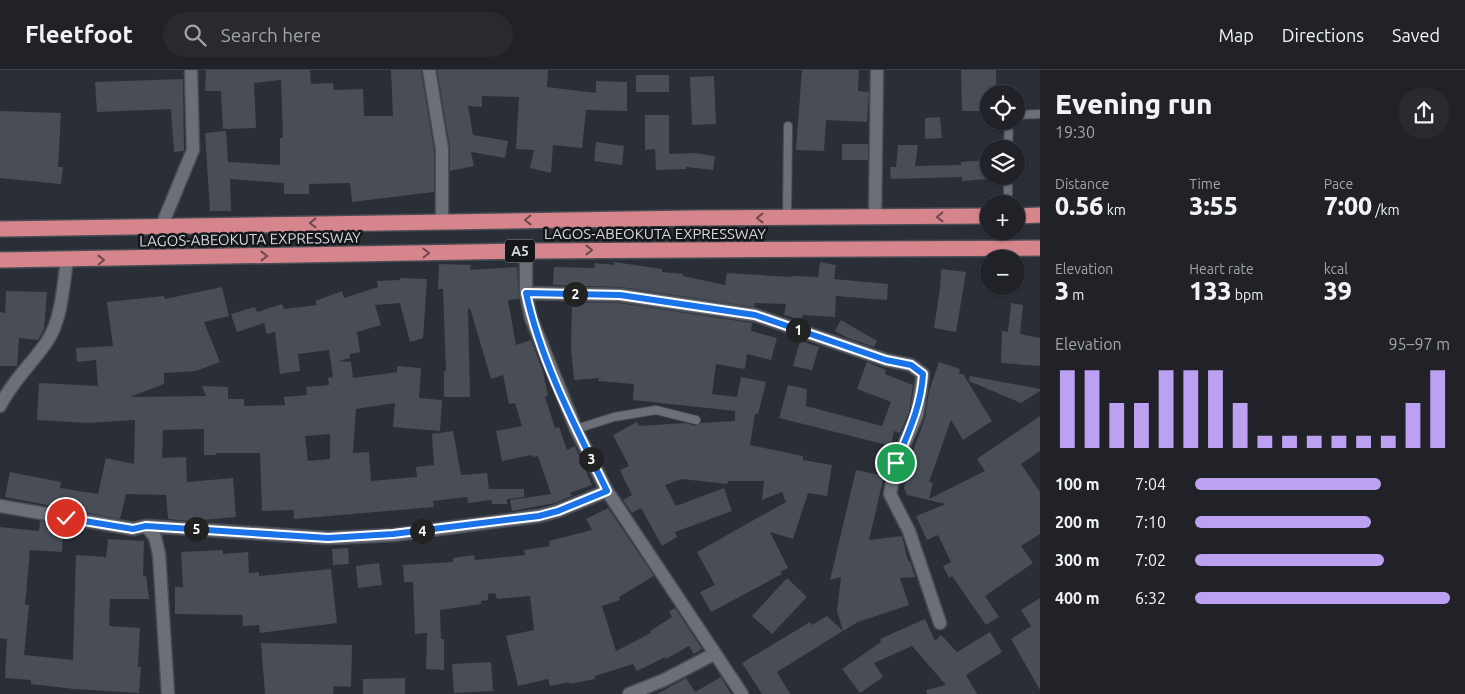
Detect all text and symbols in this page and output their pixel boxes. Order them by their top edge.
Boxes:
search box [163,12,513,57]
text: Fleetfoot [25,21,133,48]
icon: search [181,21,209,49]
text: Search here [221,24,321,46]
text: Map [1218,25,1254,45]
text: Directions [1282,25,1364,45]
text: Saved [1392,25,1440,45]
map controls [980,85,1025,295]
button: locate [980,85,1025,130]
button: share [1398,87,1450,139]
text: Evening run [1055,88,1213,119]
text: 19:30 [1055,123,1095,141]
button: layers [980,140,1025,185]
text: Distance [1055,176,1109,192]
text: Time [1189,176,1221,192]
text: Pace [1324,176,1353,192]
text: 0.56 [1055,192,1103,220]
text: 3:55 [1189,192,1238,220]
text: 7:00 [1324,192,1372,220]
button: + [980,195,1025,240]
text: km [1103,202,1126,218]
text: /km [1372,202,1400,218]
one-way arrow [936,212,944,222]
one-way arrow [756,213,764,223]
one-way arrow [523,215,531,225]
one-way arrow [308,218,316,228]
street label: LAGOS-ABEOKUTA EXPRESSWAY [544,225,766,242]
street label: LAGOS-ABEOKUTA EXPRESSWAY [139,229,361,249]
road number: A5 [505,240,535,262]
one-way arrow [585,245,593,255]
one-way arrow [422,248,430,258]
button: − [980,250,1025,295]
one-way arrow [260,251,268,261]
one-way arrow [98,255,105,265]
text: Elevation [1055,261,1113,277]
text: Heart rate [1189,261,1254,277]
text: kcal [1324,261,1348,277]
text: 3 [1055,277,1069,305]
text: 133 [1189,277,1232,305]
text: 39 [1324,277,1352,305]
pin: 2 [562,282,588,306]
text: 2 [572,286,579,302]
text: m [1069,287,1084,303]
text: bpm [1232,287,1263,303]
pin: 1 [786,318,810,342]
text: 1 [795,322,802,338]
text: Elevation [1055,335,1122,353]
text: 95–97 m [1388,335,1450,353]
pin [875,442,917,484]
pin: 3 [578,446,604,472]
icon: arrive [882,449,910,477]
text: 3 [588,451,595,467]
text: 100 m [1055,475,1100,493]
text: 7:04 [1135,475,1166,493]
pin [45,497,87,539]
icon: check [52,504,80,532]
text: 200 m [1055,513,1100,531]
text: 7:10 [1135,513,1166,531]
pin: 5 [184,516,208,542]
pin: 4 [410,518,434,544]
text: 5 [193,521,200,537]
text: 4 [419,523,426,539]
text: 300 m [1055,551,1100,569]
text: 7:02 [1135,551,1166,569]
text: 400 m [1055,589,1100,607]
text: 6:32 [1135,589,1166,607]

